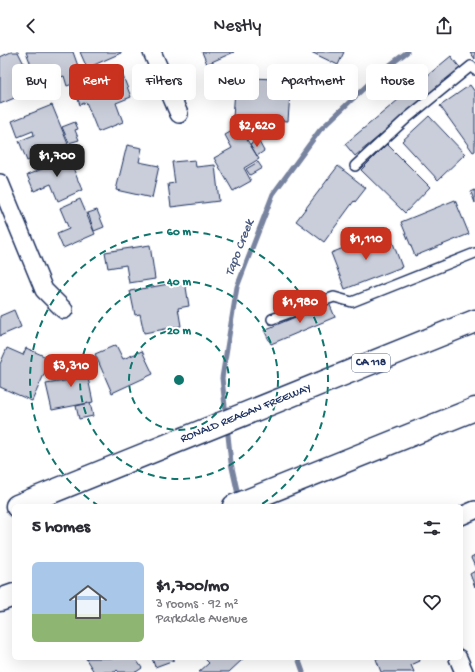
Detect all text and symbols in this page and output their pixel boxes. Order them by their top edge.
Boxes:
icon: back [20,15,42,37]
icon: share [433,15,455,37]
text: Nestly [214,16,261,37]
chip: Buy [12,64,61,100]
chip: Rent [69,64,124,100]
chip: Filters [132,64,196,100]
chip: New [204,64,259,100]
chip: Apartment [267,64,358,100]
chip: House [366,64,428,100]
pin: $2,620 [224,114,290,148]
text: $2,620 [239,119,275,134]
pin: $1,700 [24,144,90,178]
text: $1,700 [39,149,75,164]
water label: Tapo Creek [222,217,258,278]
text: 60 m [167,226,192,240]
pin: $1,110 [333,227,399,261]
text: $1,110 [349,232,383,247]
text: 40 m [166,276,191,290]
pin: $1,980 [267,290,333,324]
text: $1,980 [282,295,318,310]
text: 20 m [167,325,192,339]
pin: $3,310 [38,354,104,388]
road number: CA 118 [352,354,390,372]
text: $3,310 [53,359,89,374]
centre of rings [172,373,186,387]
street label: RONALD REAGAN FREEWAY [179,381,314,447]
icon: filters [421,517,443,539]
text: 5 homes [32,518,90,538]
text: $1,700/mo [156,577,229,597]
icon: home [64,578,112,626]
icon: heart [421,591,443,613]
text: 3 rooms · 92 m² [156,597,239,612]
text: Parkdale Avenue [156,612,247,627]

